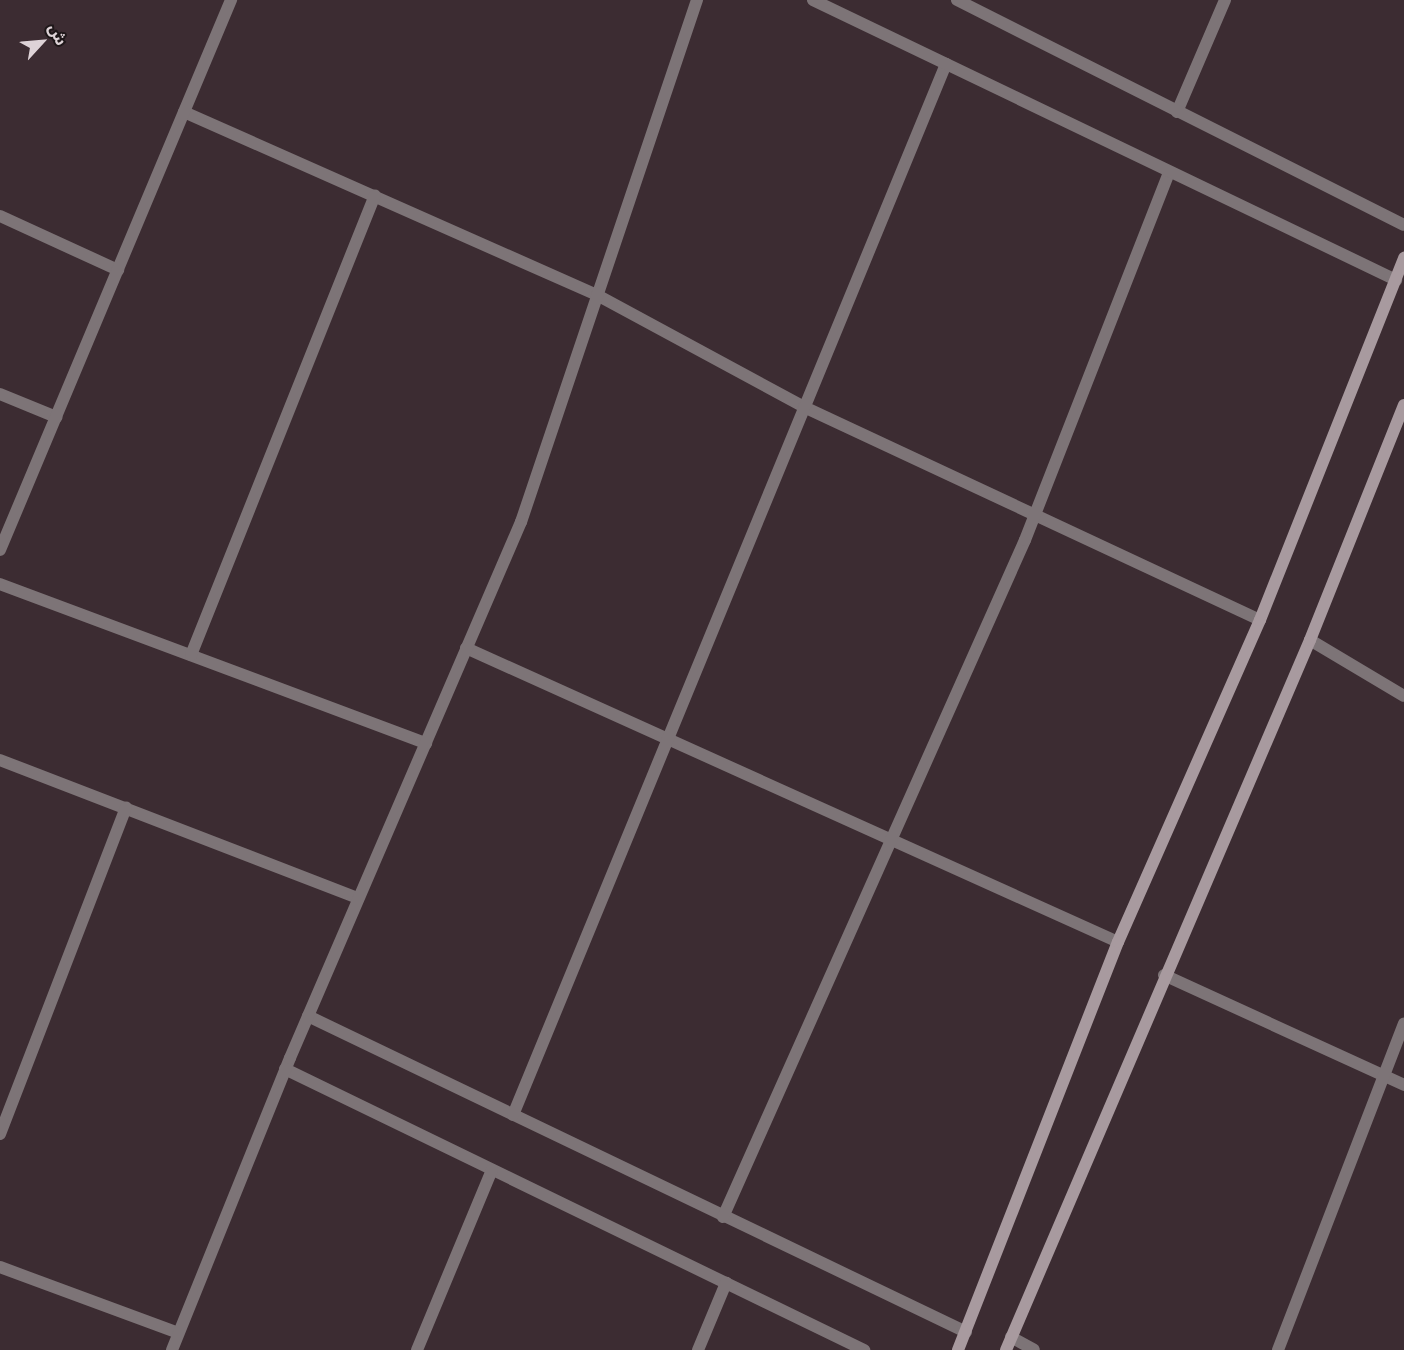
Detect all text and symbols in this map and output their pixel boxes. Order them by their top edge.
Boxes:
north arrow [12,12,72,72]
text: ش [43,19,73,49]

